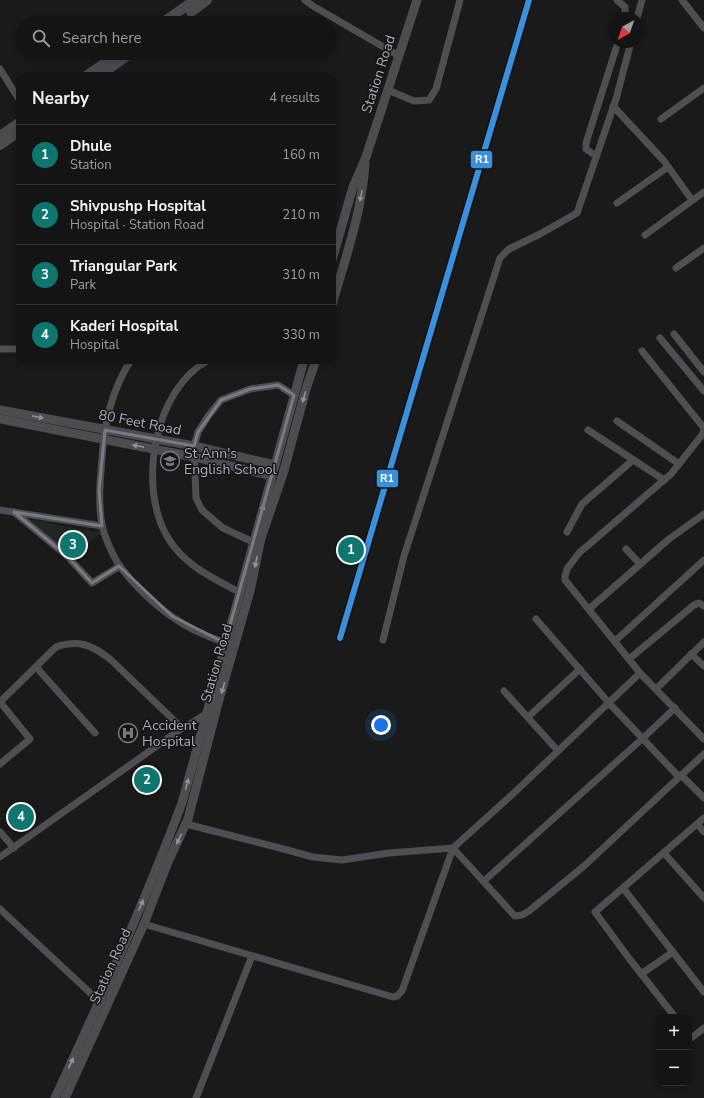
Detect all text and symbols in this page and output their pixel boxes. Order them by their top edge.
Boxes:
north arrow [608,12,644,48]
search box [16,16,336,60]
icon: search [30,27,52,49]
text: Search here [62,28,142,48]
street label: Station Road [357,33,400,116]
text: Nearby [32,87,89,110]
text: 4 results [269,89,320,107]
text: Dhule [70,136,112,156]
text: 1 [41,146,49,164]
text: 160 m [282,146,320,164]
line badge: R1 [470,150,493,169]
text: R1 [475,152,489,167]
text: Station [70,156,112,174]
one-way arrow [358,189,364,202]
text: Shivpushp Hospital [70,196,206,216]
text: 2 [41,206,49,224]
text: 210 m [282,206,320,224]
text: Hospital · Station Road [70,216,204,234]
text: Triangular Park [70,256,177,276]
text: 3 [41,266,49,284]
text: 310 m [282,266,320,284]
text: Park [70,276,96,294]
text: Kaderi Hospital [70,316,178,336]
text: 4 [41,326,49,344]
text: 330 m [282,326,320,344]
text: Hospital [70,336,119,354]
one-way arrow [301,391,307,403]
street label: 80 Feet Road [97,405,183,440]
one-way arrow [32,414,44,420]
one-way arrow [132,442,144,448]
place label: St Ann's English School [184,444,278,479]
school or university icon: St Ann's English School [159,450,181,472]
line badge: R1 [376,469,399,488]
text: R1 [380,471,394,486]
one-way arrow [259,504,265,516]
pin: 3 [60,530,86,560]
pin: 1 [338,535,364,565]
one-way arrow [253,556,259,568]
street label: Station Road [196,622,237,705]
one-way arrow [220,682,226,694]
your location [371,715,391,735]
place label: Accident Hospital [142,716,197,751]
hospital icon: Accident Hospital [117,722,139,744]
pin: 2 [134,765,160,795]
one-way arrow [184,778,190,790]
pin: 4 [8,802,34,832]
one-way arrow [176,834,182,845]
one-way arrow [138,899,144,911]
street label: Station Road [85,925,136,1007]
map controls [656,1014,692,1086]
button: + [656,1014,692,1050]
button: − [656,1050,692,1086]
one-way arrow [68,1057,74,1068]

